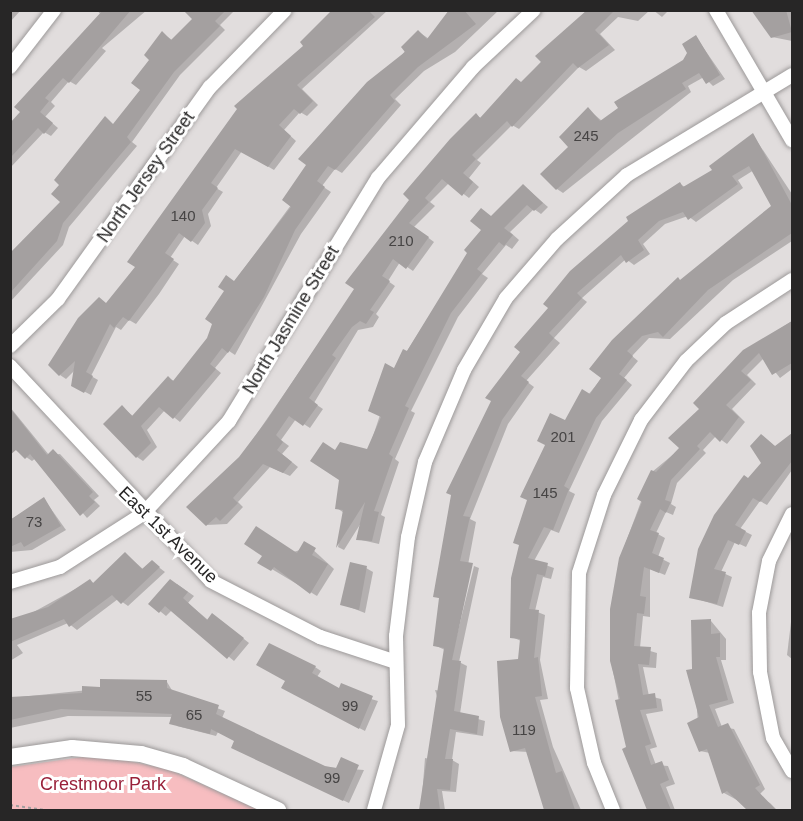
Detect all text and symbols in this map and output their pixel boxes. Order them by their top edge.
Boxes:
street label: North Jersey Street [93,107,199,247]
house number: 245 [573,127,599,145]
house number: 140 [170,207,196,225]
house number: 210 [388,232,414,250]
street label: North Jasmine Street [238,242,344,398]
house number: 201 [550,428,576,446]
street label: East 1st Avenue [113,482,223,588]
house number: 145 [532,484,558,502]
house number: 73 [26,513,42,531]
house number: 55 [136,687,152,705]
house number: 99 [342,697,358,715]
house number: 65 [186,706,202,724]
house number: 119 [512,721,536,739]
house number: 99 [324,769,340,787]
park label: Crestmoor Park [40,773,166,795]

